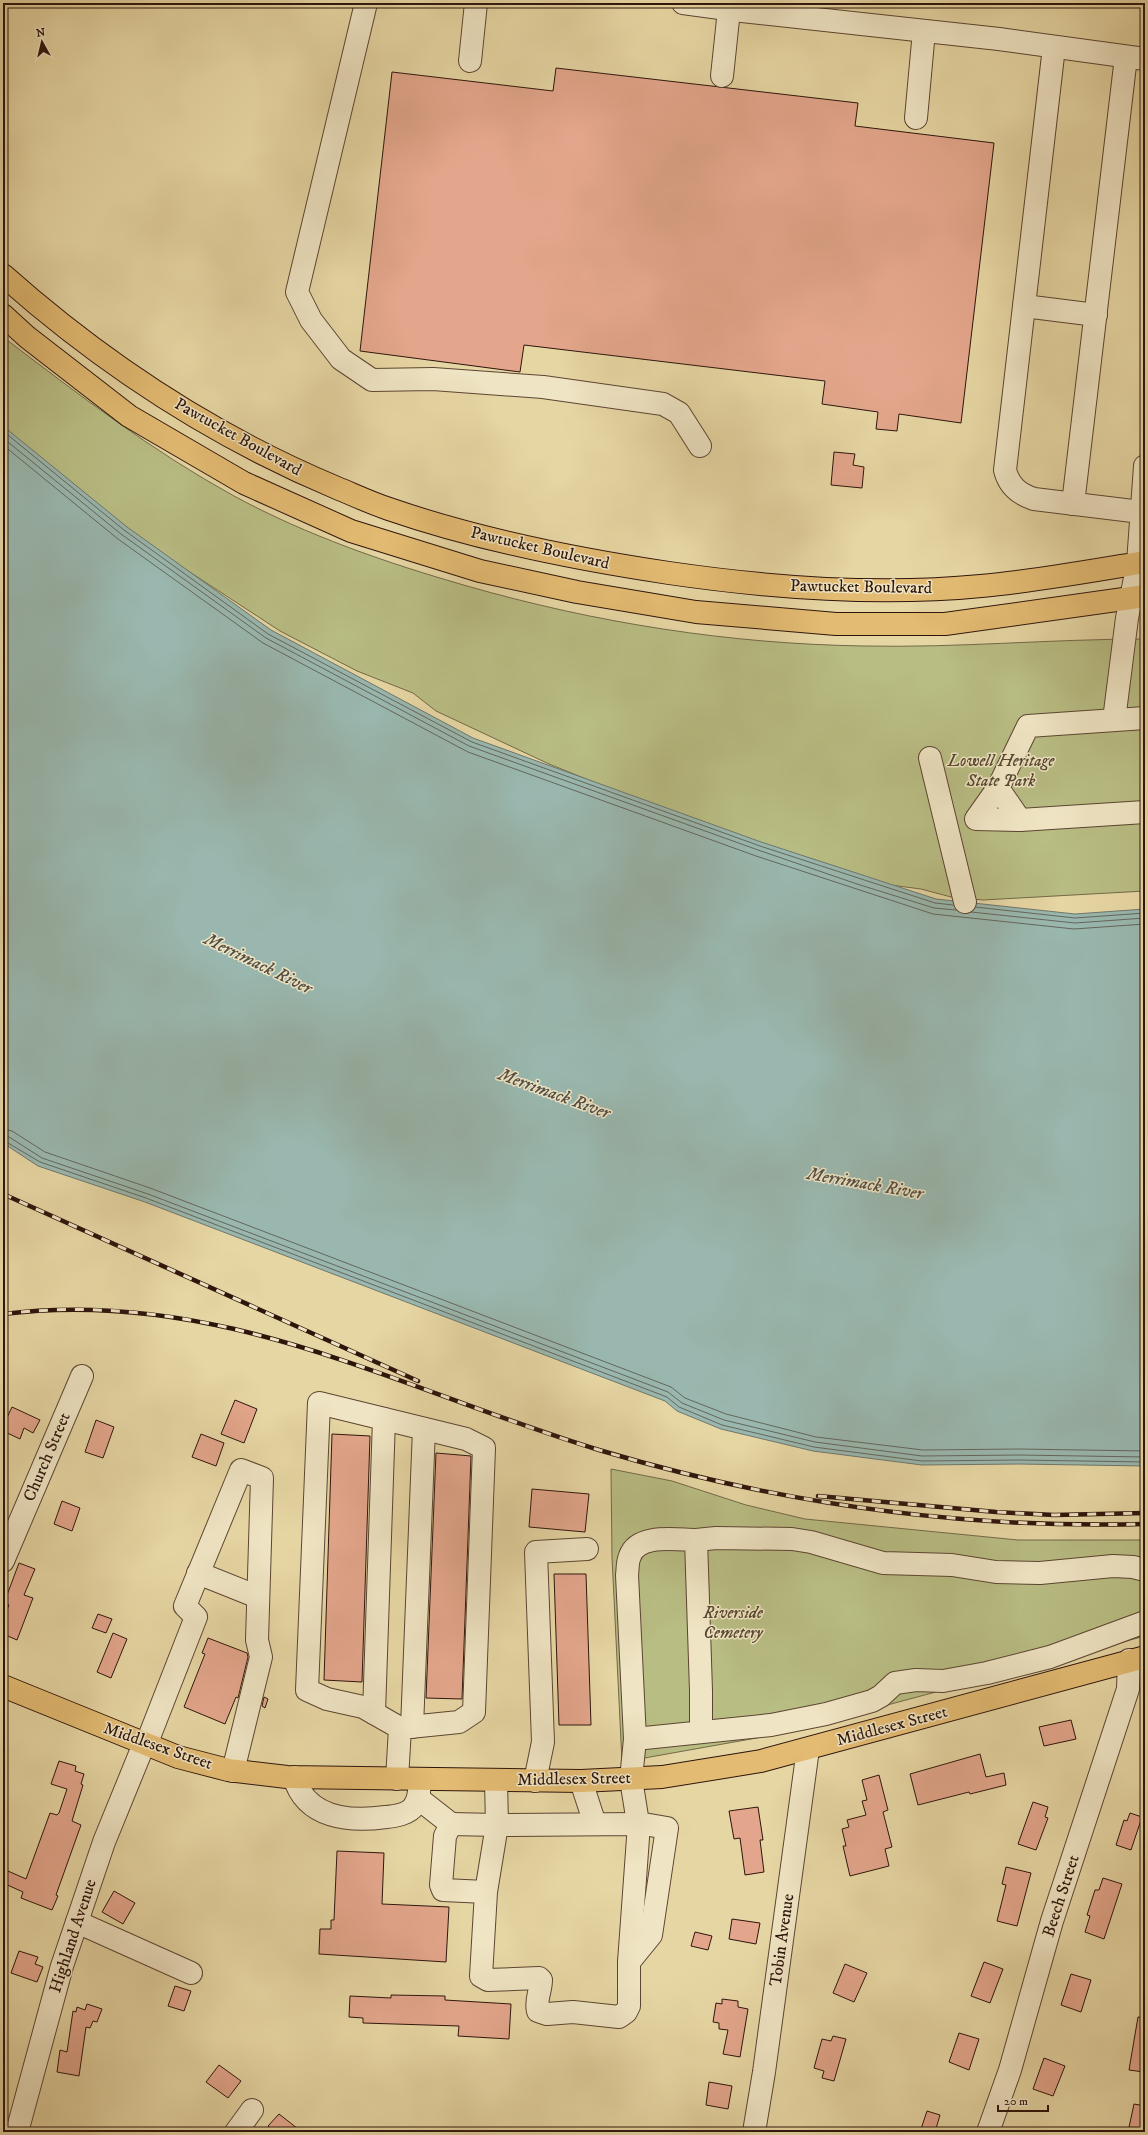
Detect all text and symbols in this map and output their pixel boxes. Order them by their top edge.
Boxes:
north arrow [22,22,62,62]
text: N [35,26,46,41]
street label: Pawtucket Boulevard [171,393,306,481]
street label: Pawtucket Boulevard [468,521,612,575]
street label: Pawtucket Boulevard [790,575,933,599]
park label: Lowell Heritage State Park [947,750,1055,792]
water label: Merrimack River [199,928,317,1000]
water label: Merrimack River [493,1063,614,1125]
water label: Merrimack River [803,1163,926,1205]
street label: Church Street [18,1409,76,1505]
park label: Riverside Cemetery [702,1602,764,1644]
street label: Middlesex Street [834,1700,950,1751]
street label: Middlesex Street [101,1717,216,1775]
street label: Middlesex Street [517,1767,632,1791]
street label: Beech Street [1037,1852,1085,1940]
street label: Highland Avenue [44,1876,102,1996]
street label: Tobin Avenue [765,1892,799,1988]
scale bar [998,2087,1048,2113]
text: 20 m [1004,2094,1028,2109]

